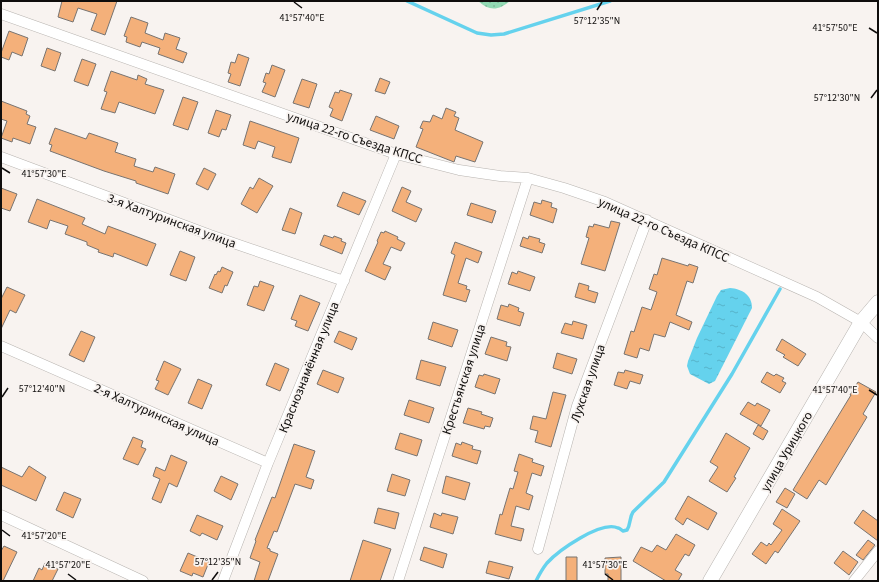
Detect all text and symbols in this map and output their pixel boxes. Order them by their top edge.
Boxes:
text: 41°57'40"E [279,11,325,25]
text: 57°12'35"N [574,14,620,28]
text: 41°57'50"E [812,21,858,35]
text: 57°12'30"N [814,91,860,105]
street label: улица 22-го Съезда КПСС [284,107,425,168]
text: 41°57'30"E [21,167,67,181]
street label: 3-я Халтуринская улица [105,189,239,253]
street label: улица 22-го Съезда КПСС [595,193,732,267]
street label: Краснознамённая улица [274,299,344,436]
street label: Крестьянская улица [438,322,490,437]
street label: Лухская улица [566,342,610,425]
street label: 2-я Халтуринская улица [91,379,222,451]
text: 57°12'40"N [19,382,65,396]
text: 41°57'40"E [812,383,858,397]
street label: улица Урицкого [757,408,817,495]
text: 41°57'20"E [21,529,67,543]
text: 57°12'35"N [195,555,241,569]
text: 41°57'20"E [45,558,91,572]
text: 41°57'30"E [582,558,628,572]

